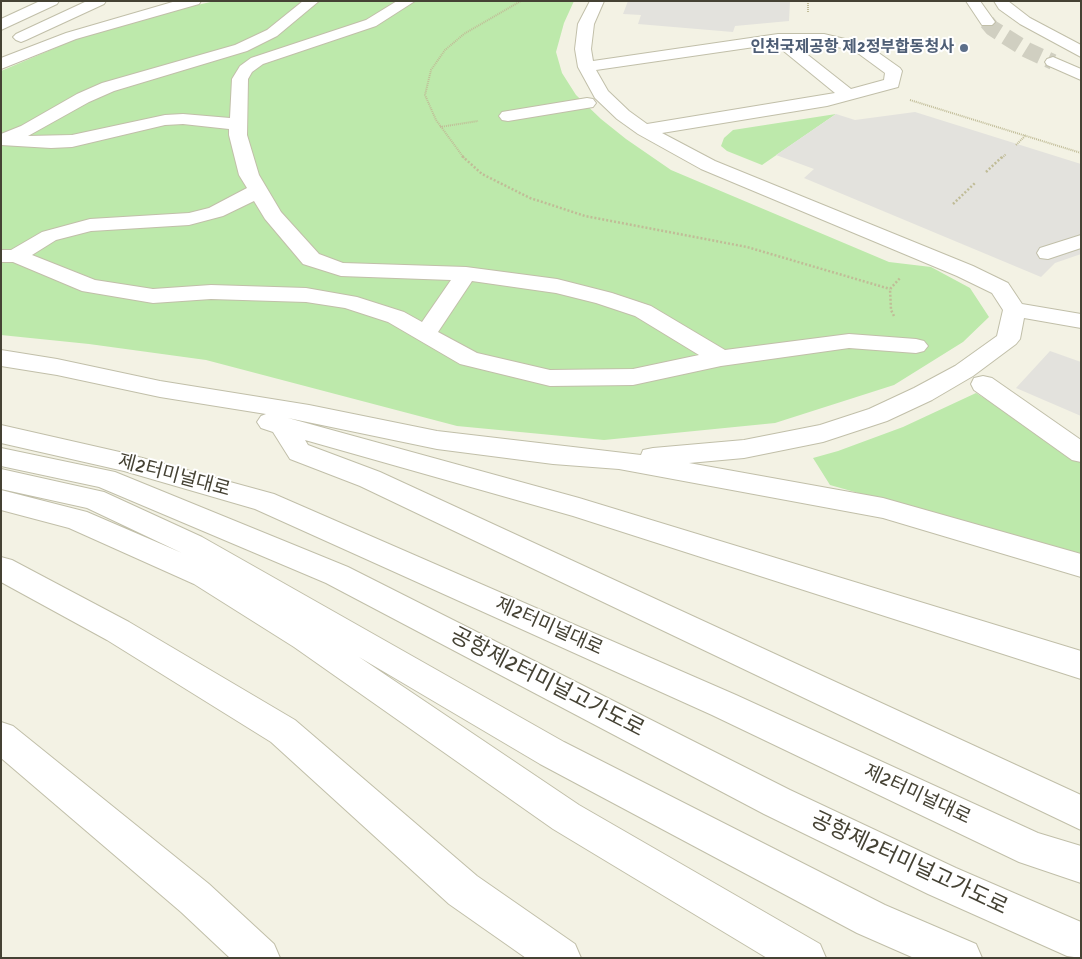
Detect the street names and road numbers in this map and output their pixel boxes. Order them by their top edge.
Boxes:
street label: 제2터미널대로 [115,450,233,502]
street label: 제2터미널대로 [492,593,606,661]
street label: 공항제2터미널고가도로 [446,623,648,743]
street label: 제2터미널대로 [860,760,974,830]
street label: 공항제2터미널고가도로 [806,807,1012,921]

